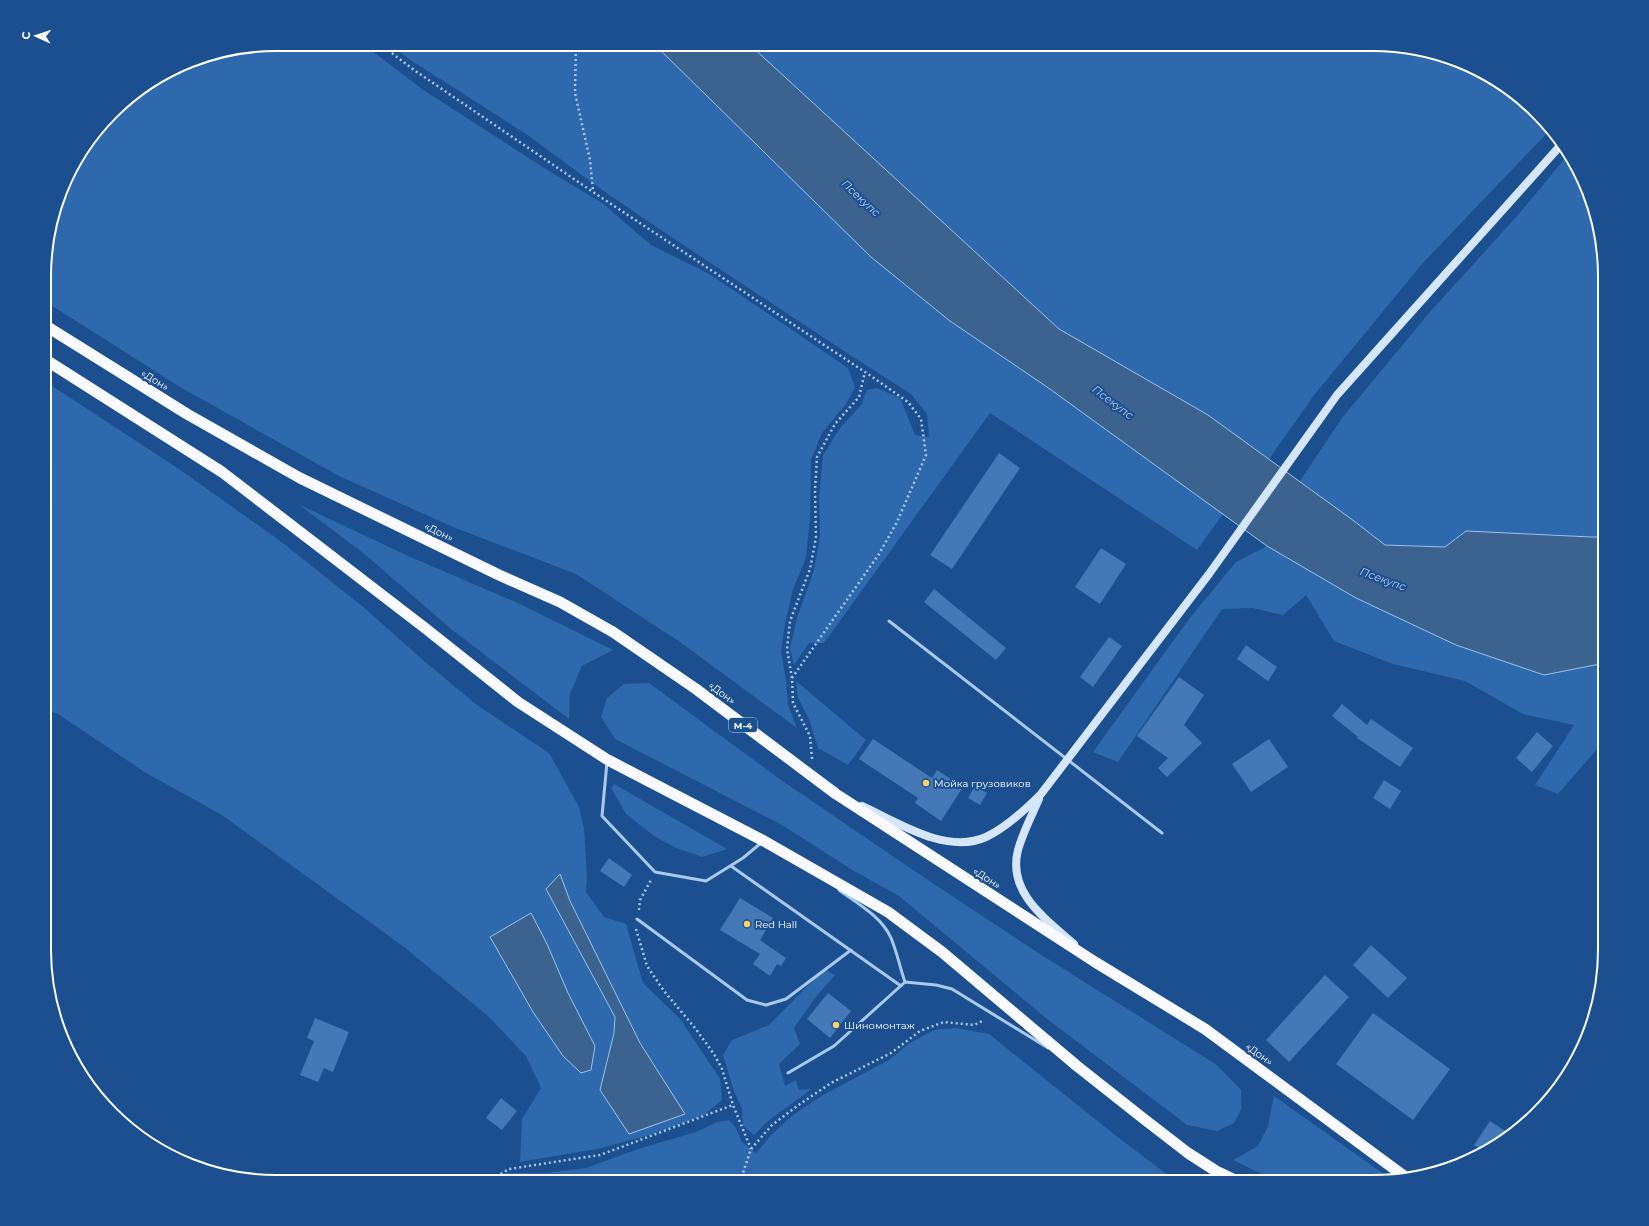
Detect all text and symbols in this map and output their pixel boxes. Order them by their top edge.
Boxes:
north arrow [16,16,56,56]
text: С [19,31,33,40]
water label: Псекупс [839,176,884,220]
street label: «Дон» [139,366,172,394]
water label: Псекупс [1090,382,1137,422]
street label: «Дон» [422,519,456,545]
water label: Псекупс [1358,564,1409,594]
street label: «Дон» [706,679,738,707]
road number: М-4 [729,718,757,732]
place label: Мойка грузовиков [934,777,1031,790]
marker: Мойка грузовиков [921,778,931,788]
street label: «Дон» [971,864,1003,892]
place label: Red Hall [755,918,797,931]
marker: Red Hall [742,919,752,929]
place label: Шиномонтаж [844,1019,916,1032]
marker: Шиномонтаж [831,1020,841,1030]
street label: «Дон» [1243,1040,1275,1068]

